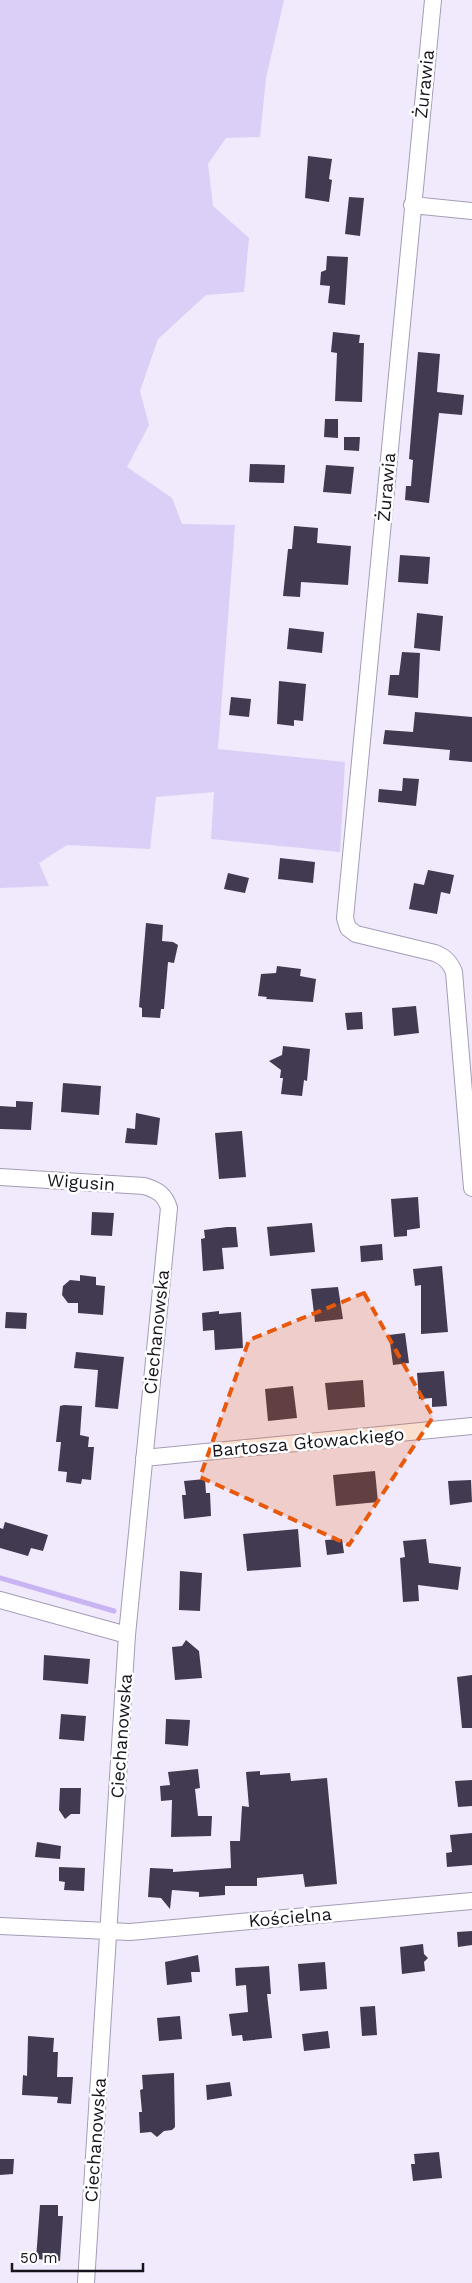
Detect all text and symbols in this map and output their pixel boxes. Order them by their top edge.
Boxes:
street label: Żurawia [410,48,438,120]
street label: Żurawia [373,452,399,522]
street label: Wigusin [46,1169,116,1195]
street label: Ciechanowska [139,1269,173,1395]
street label: Bartosza Głowackiego [211,1423,405,1461]
street label: Ciechanowska [106,1673,136,1799]
street label: Kościelna [248,1903,332,1931]
street label: Ciechanowska [80,2077,110,2203]
scale bar [12,2240,144,2272]
text: 50 m [20,2249,57,2267]

